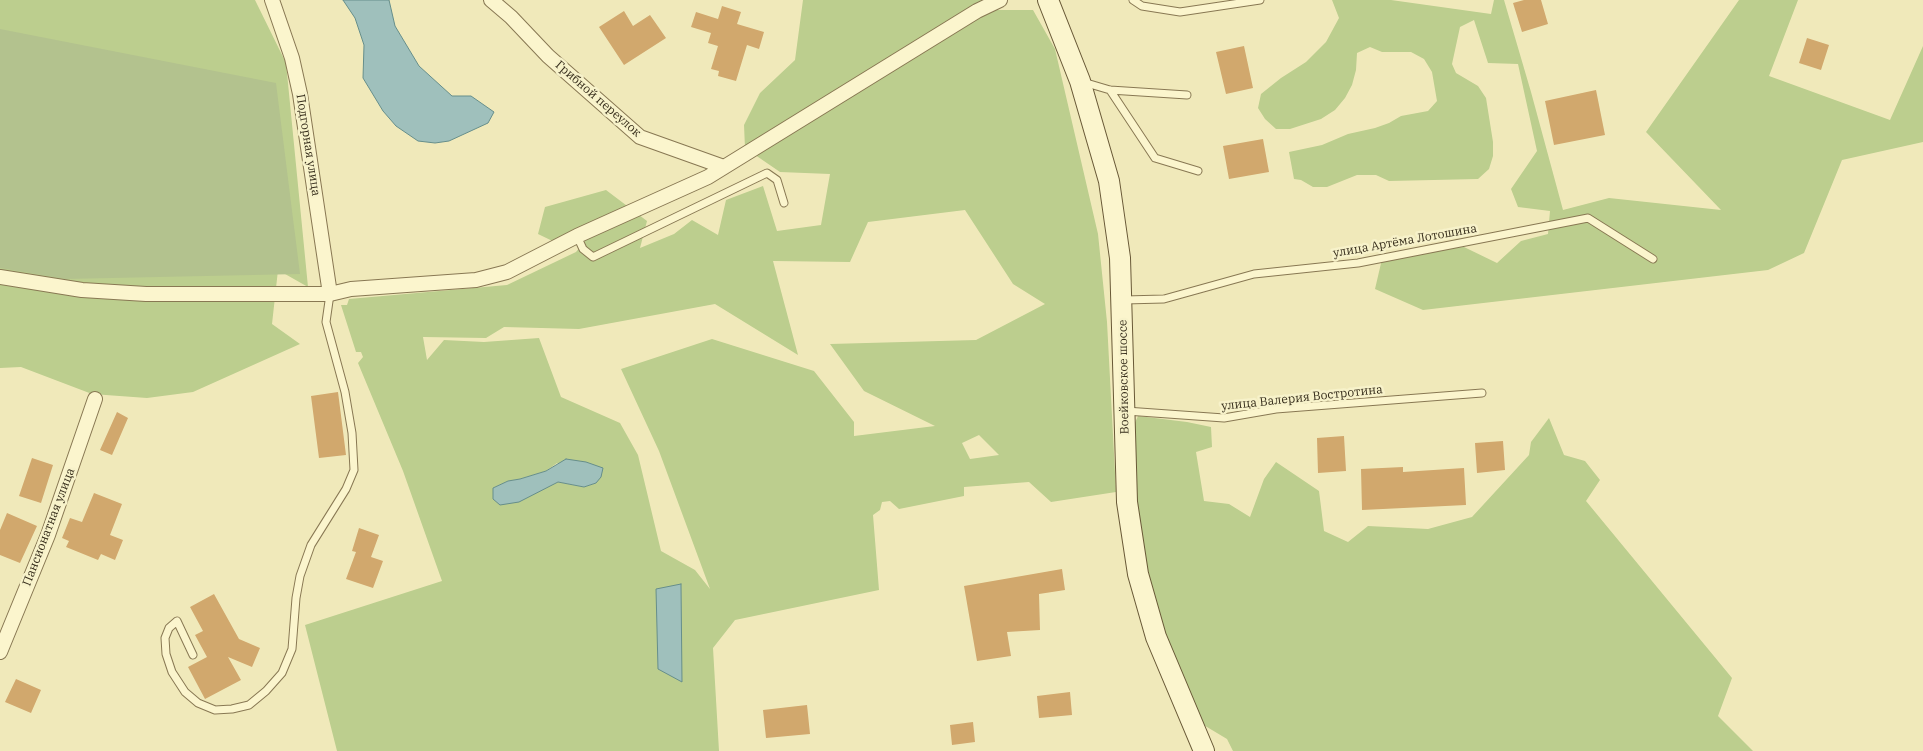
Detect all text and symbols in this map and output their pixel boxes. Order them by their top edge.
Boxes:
street label: Грибной переулок [552,58,644,140]
street label: Подгорная улица [293,93,323,197]
street label: улица Артёма Лотошина [1332,221,1478,261]
street label: Воейковское шоссе [1116,320,1132,434]
street label: улица Валерия Востротина [1221,382,1383,414]
street label: Пансионатная улица [20,466,78,588]

